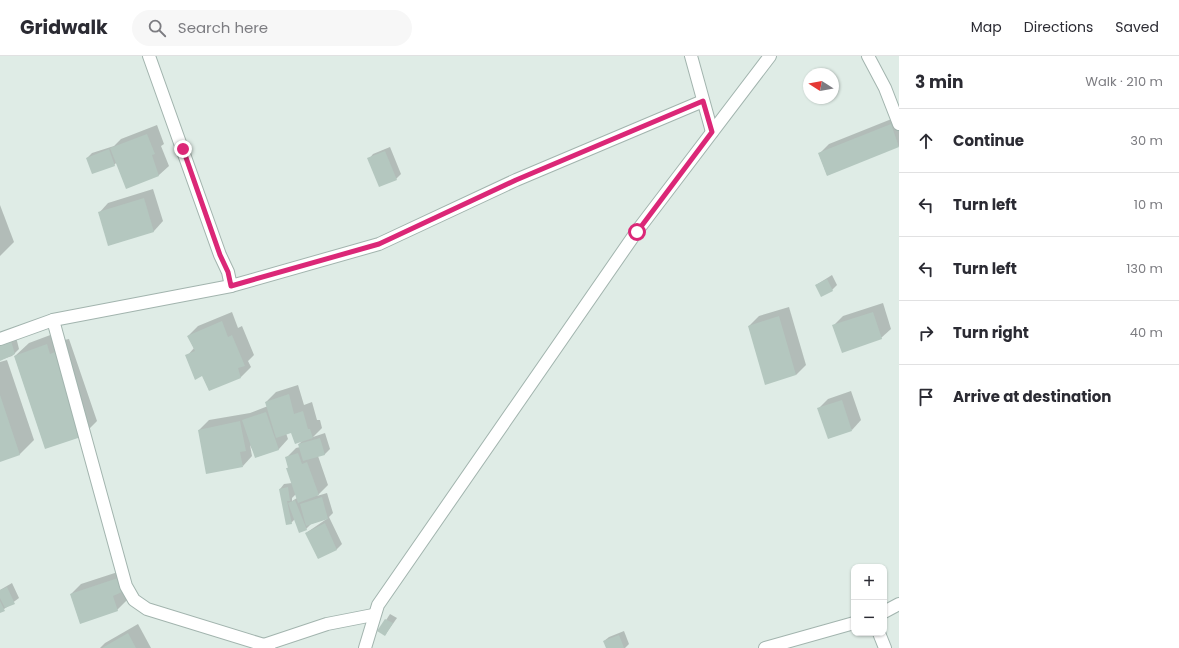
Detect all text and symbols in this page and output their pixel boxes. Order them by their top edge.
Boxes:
search box [132,10,412,46]
text: Gridwalk [20,14,108,41]
icon: search [146,17,168,39]
text: Search here [178,17,268,38]
text: Map [971,17,1002,37]
text: Directions [1024,17,1093,37]
text: Saved [1115,17,1159,37]
north arrow [803,68,839,104]
text: 3 min [915,70,963,94]
text: Walk · 210 m [1085,72,1163,91]
icon: ahead [915,130,937,152]
text: Continue [953,130,1024,151]
text: 30 m [1130,131,1163,150]
route end [174,140,192,158]
icon: left [915,194,937,216]
text: Turn left [953,194,1017,215]
text: 10 m [1134,195,1163,214]
route start [628,223,646,241]
icon: left [915,258,937,280]
text: Turn left [953,258,1017,279]
text: 130 m [1126,259,1163,278]
icon: right [915,322,937,344]
text: Turn right [953,322,1029,343]
text: 40 m [1130,323,1163,342]
icon: arrive [915,386,937,408]
text: Arrive at destination [953,386,1111,407]
map controls [851,564,887,636]
button: + [851,564,887,600]
button: − [851,600,887,636]

